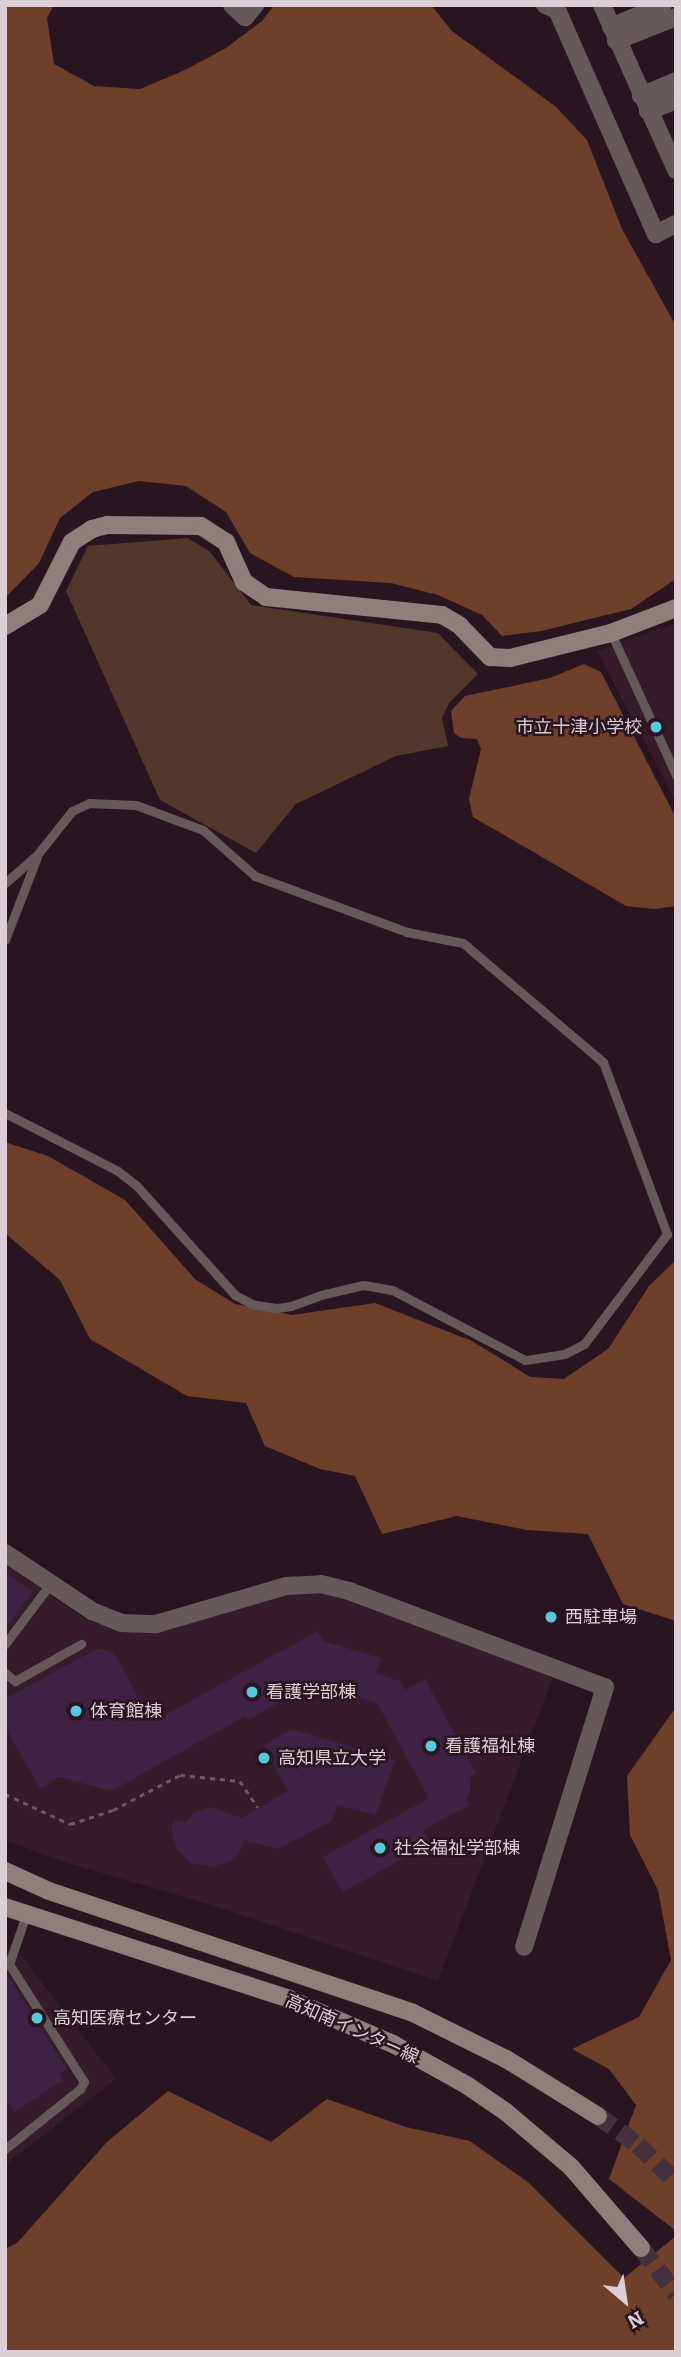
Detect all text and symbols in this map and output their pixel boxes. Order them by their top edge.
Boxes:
place label: 市立十津小学校 [516,716,642,738]
marker: 市立十津小学校 [648,719,664,735]
place label: 西駐車場 [565,1606,637,1628]
marker: 西駐車場 [543,1609,559,1625]
place label: 看護学部棟 [266,1681,356,1703]
marker: 看護学部棟 [244,1684,260,1700]
place label: 体育館棟 [90,1700,162,1722]
marker: 体育館棟 [68,1703,84,1719]
place label: 看護福祉棟 [445,1735,535,1757]
marker: 看護福祉棟 [423,1738,439,1754]
place label: 高知県立大学 [278,1747,386,1769]
marker: 高知県立大学 [256,1750,272,1766]
place label: 社会福祉学部棟 [394,1837,520,1859]
marker: 社会福祉学部棟 [372,1840,388,1856]
street label: 高知南インター線 [282,1990,422,2068]
place label: 高知医療センター [53,2007,197,2029]
marker: 高知医療センター [27,2008,47,2028]
north arrow [590,2266,660,2336]
text: N [623,2306,647,2333]

